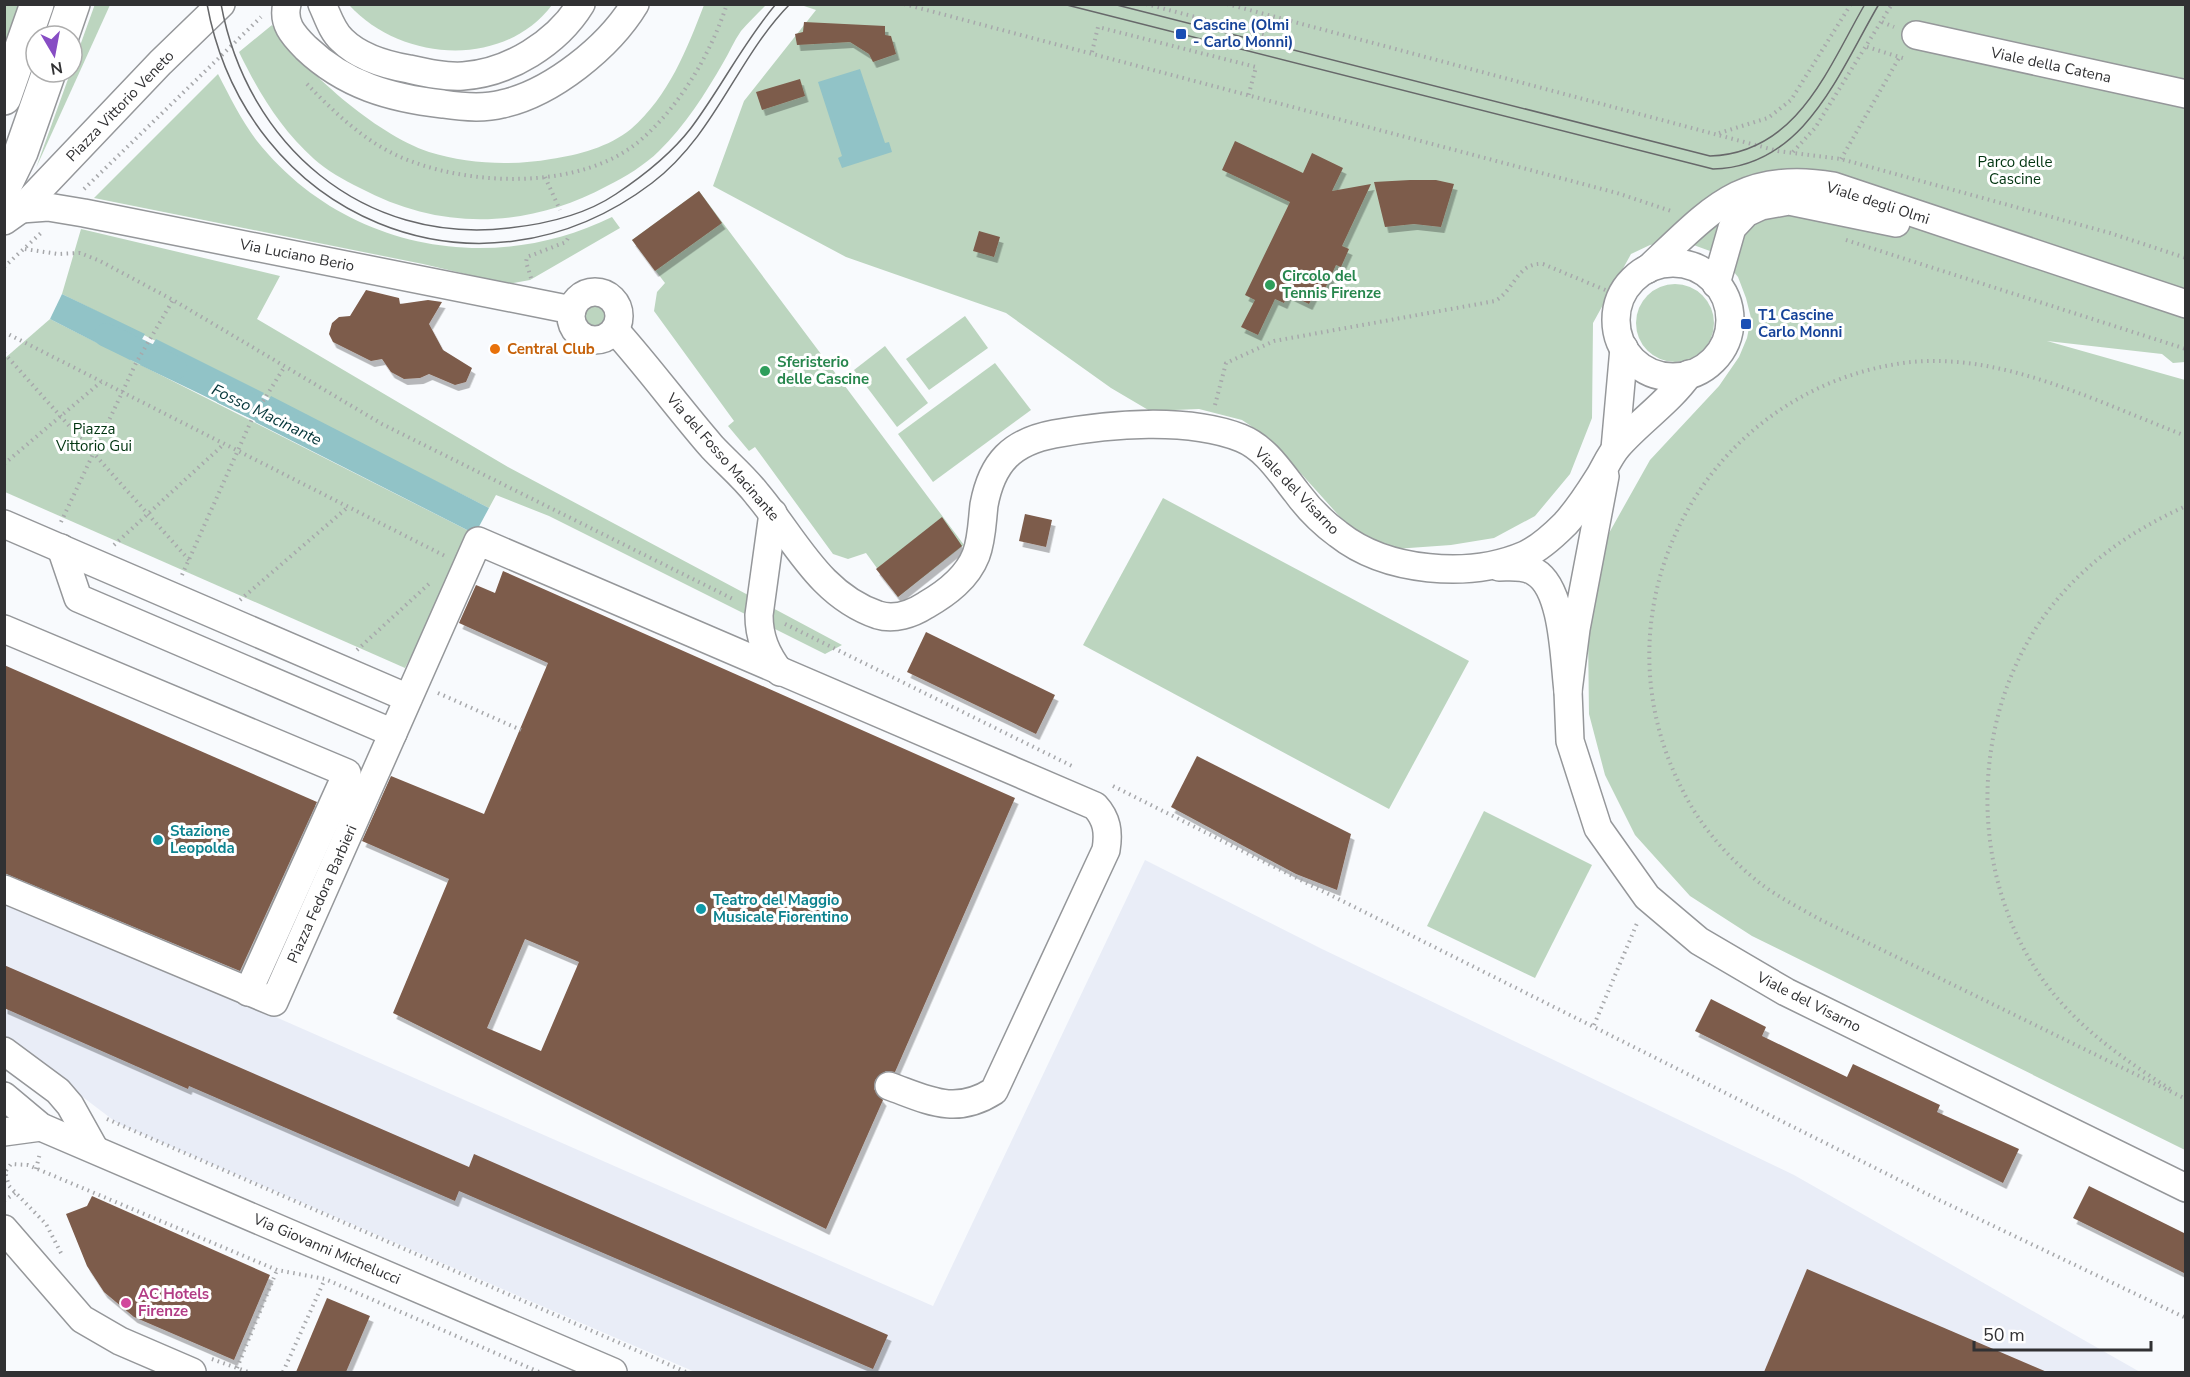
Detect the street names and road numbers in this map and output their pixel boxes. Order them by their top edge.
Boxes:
street label: Viale della Catena [1988,42,2113,88]
street label: Piazza Vittorio Veneto [62,46,178,166]
street label: Viale degli Olmi [1823,177,1932,229]
street label: Via Luciano Berio [237,234,356,276]
street label: Via del Fosso Macinante [661,388,784,525]
street label: Viale del Visarno [1249,442,1344,539]
street label: Piazza Fedora Barbieri [283,822,361,966]
street label: Viale del Visarno [1753,967,1864,1037]
street label: Via Giovanni Michelucci [249,1209,404,1289]

